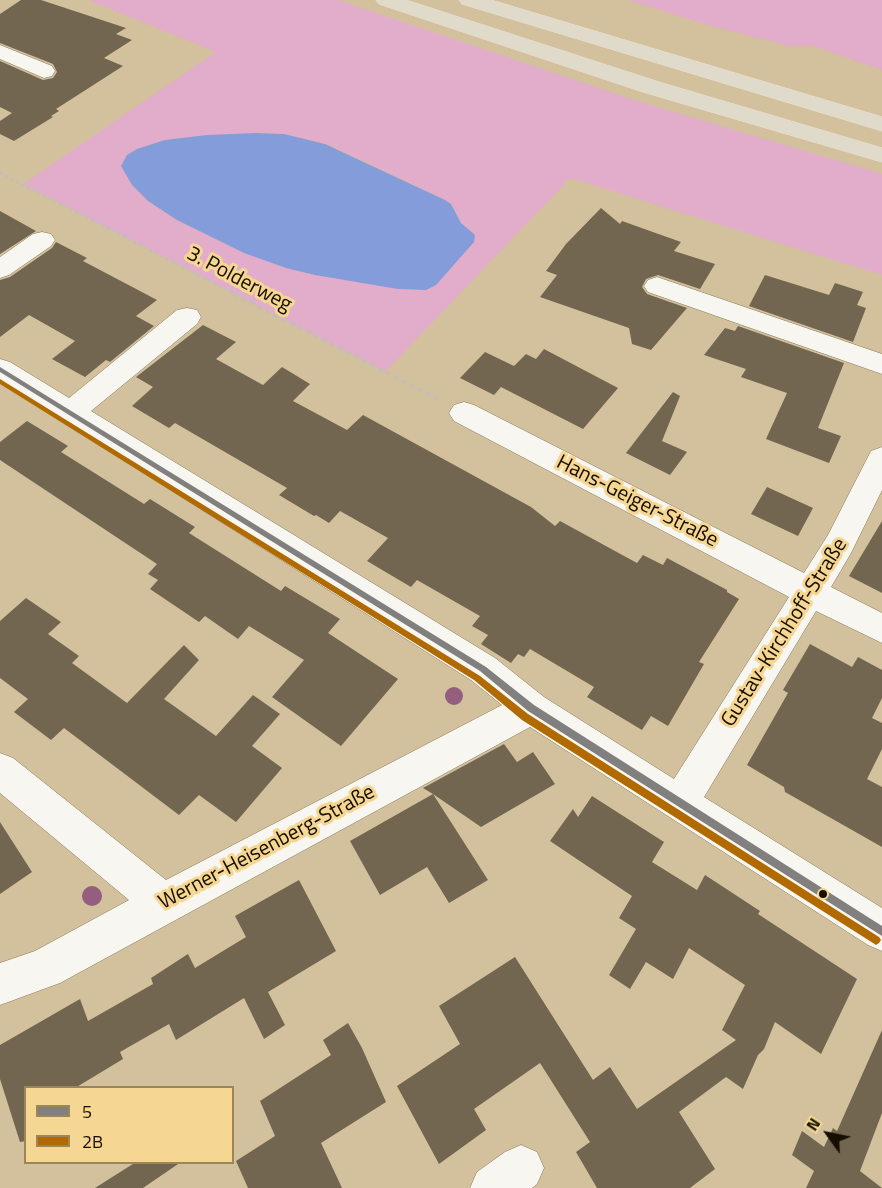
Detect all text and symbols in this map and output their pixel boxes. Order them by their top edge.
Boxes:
street label: 3. Polderweg [182,242,296,318]
street label: Hans-Geiger-Straße [552,450,722,554]
street label: Gustav-Kirchhoff-Straße [717,534,853,732]
street label: Werner-Heisenberg-Straße [155,780,379,916]
unlabelled marker [817,888,829,900]
legend [24,1086,234,1164]
text: 5 [82,1098,92,1125]
north arrow [798,1104,858,1164]
text: N [800,1113,826,1135]
text: 2B [82,1128,103,1155]

